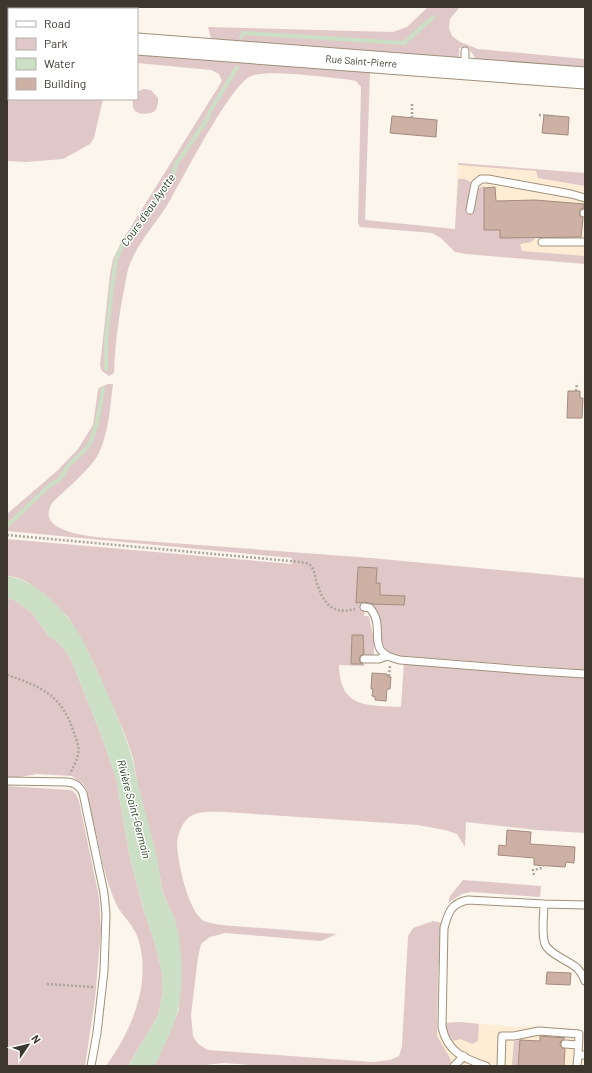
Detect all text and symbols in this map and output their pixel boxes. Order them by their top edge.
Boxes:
legend [8,8,138,100]
text: Road [44,16,71,30]
text: Park [44,36,68,50]
street label: Rue Saint-Pierre [325,52,398,70]
text: Water [44,56,76,70]
text: Building [44,76,86,90]
water label: Cours d'eau Ayotte [118,171,178,248]
water label: Rivière Saint-Germain [115,758,154,860]
north arrow [8,1025,48,1065]
text: N [29,1032,44,1046]

